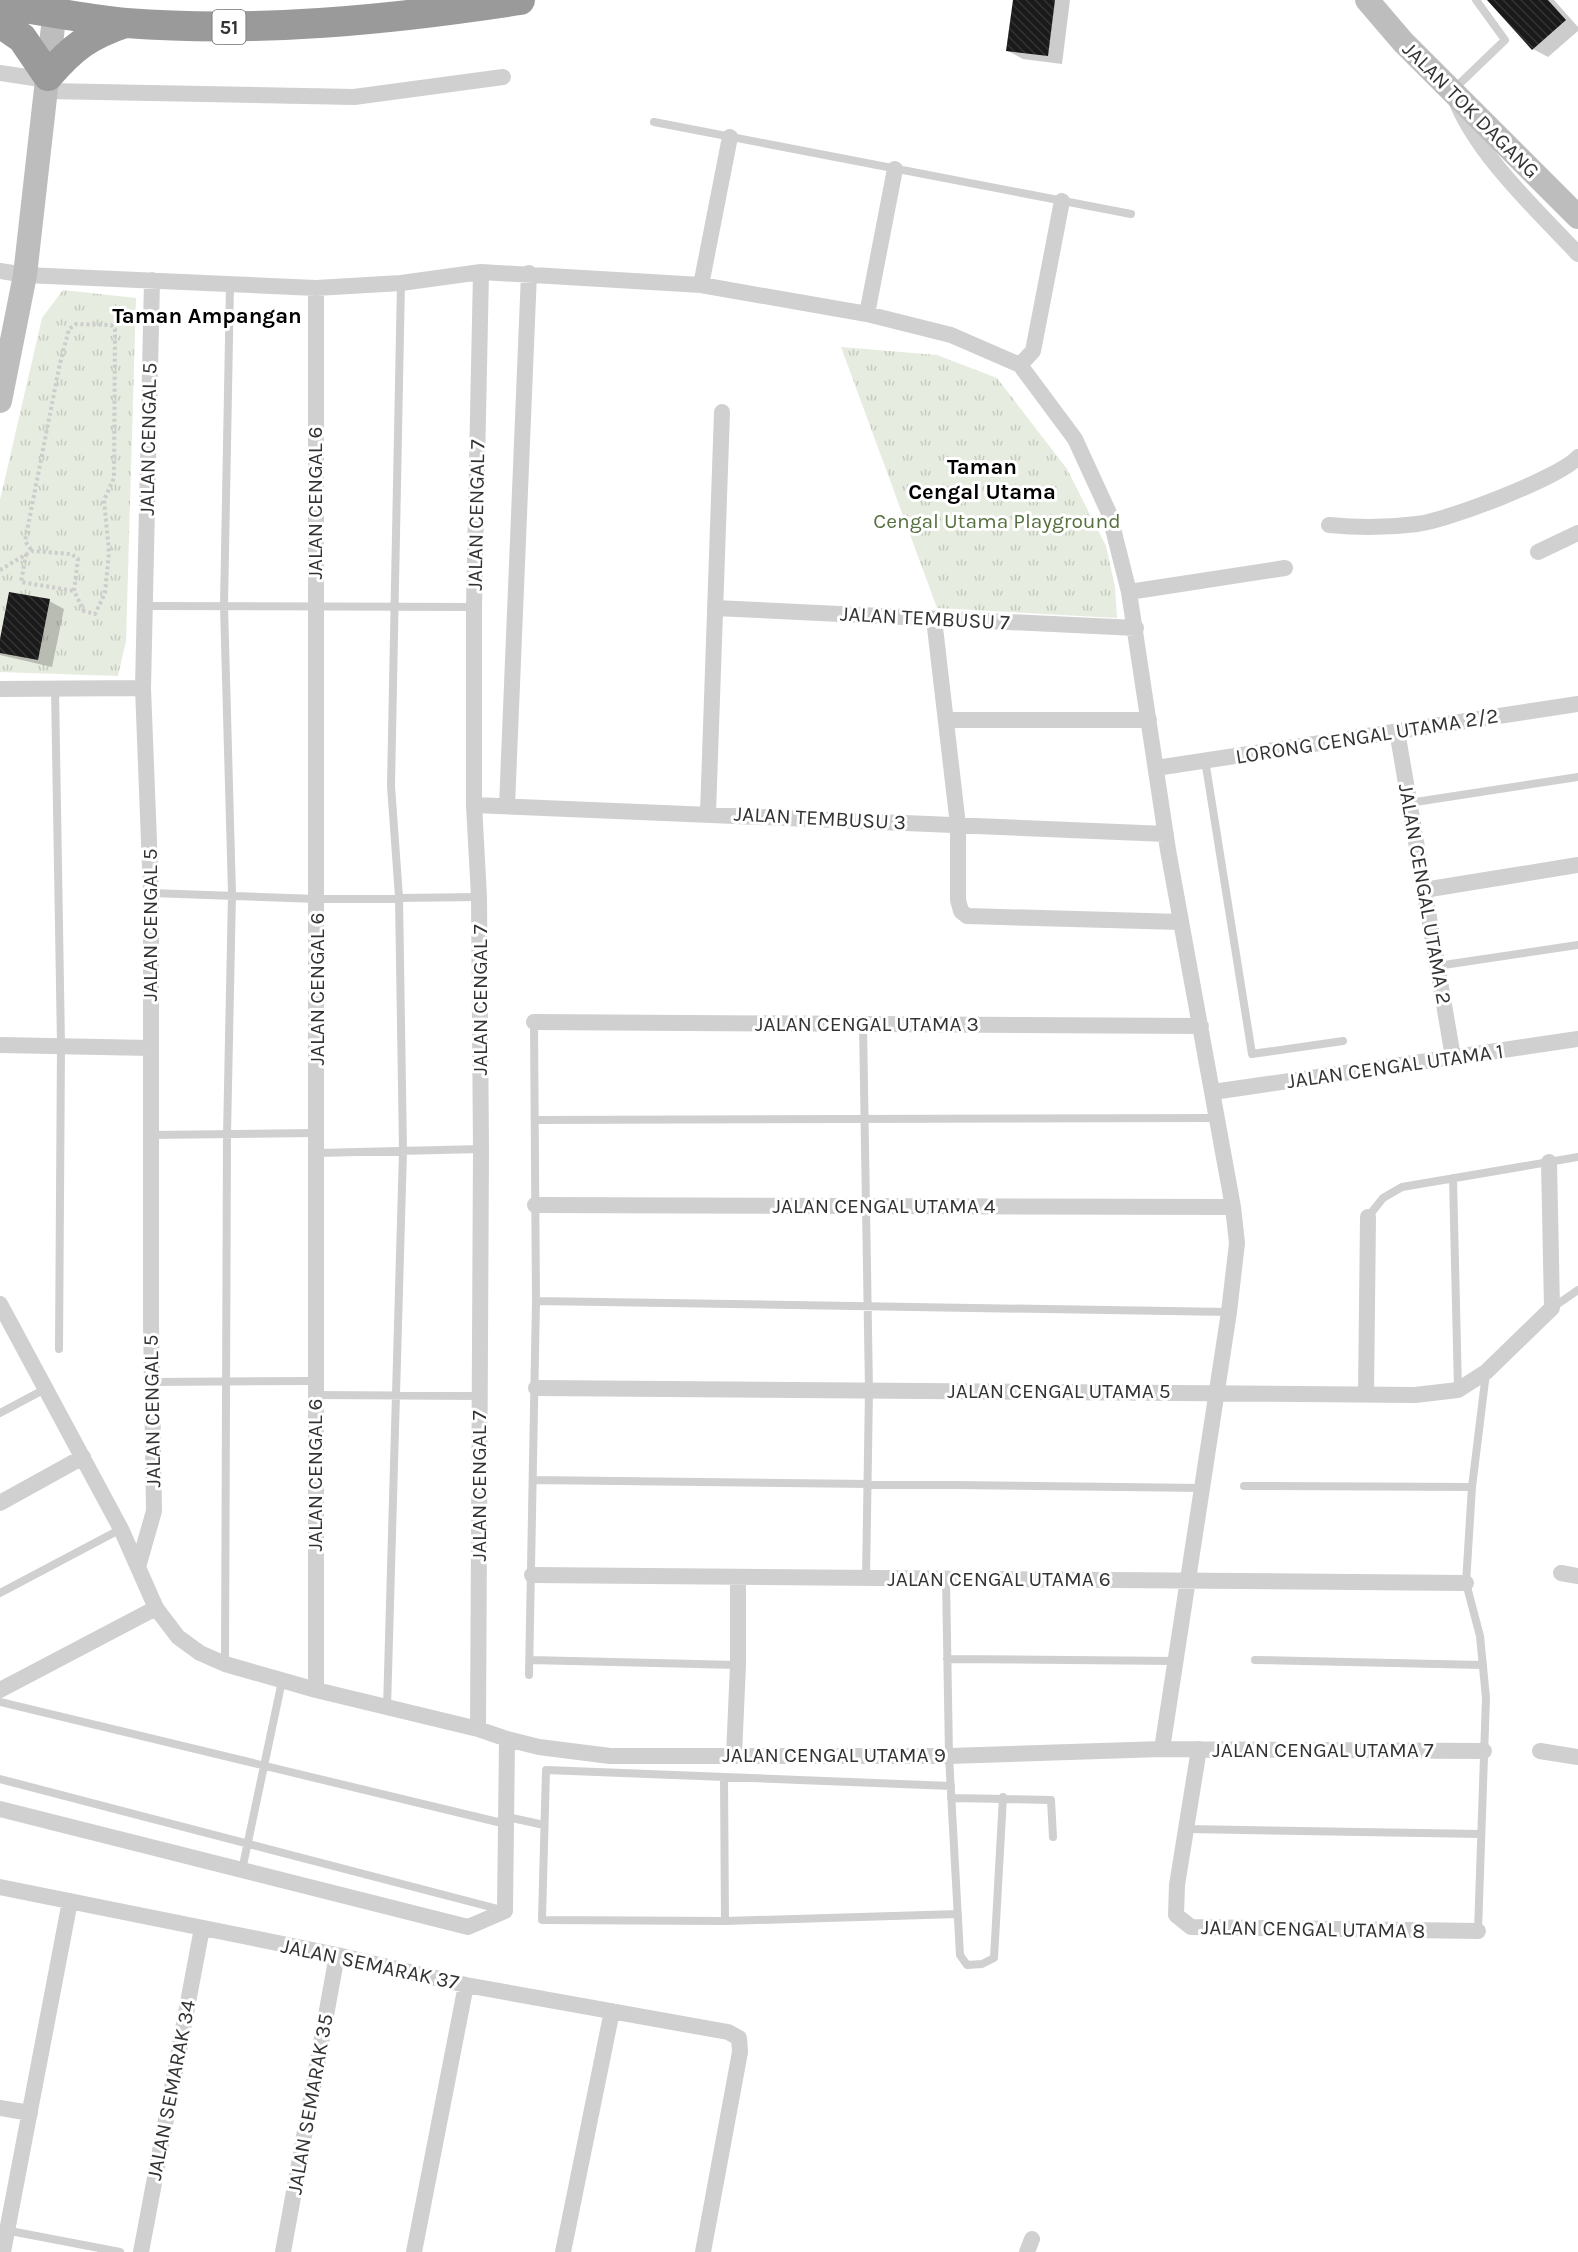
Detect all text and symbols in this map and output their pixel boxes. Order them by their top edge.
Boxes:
road number: 51 [212,10,246,44]
street label: JALAN TOK DAGANG [1398,37,1544,183]
district label: Taman Ampangan [112,303,302,329]
street label: JALAN CENGAL 5 [135,362,161,516]
street label: JALAN CENGAL 6 [303,426,327,580]
street label: JALAN CENGAL 7 [463,439,489,591]
district label: Taman Cengal Utama [908,454,1056,505]
park label: Cengal Utama Playground [873,509,1121,533]
street label: JALAN TEMBUSU 7 [840,602,1011,634]
street label: LORONG CENGAL UTAMA 2/2 [1234,703,1500,769]
street label: JALAN CENGAL UTAMA 2 [1394,782,1456,1006]
street label: JALAN TEMBUSU 3 [733,802,907,834]
street label: JALAN CENGAL 5 [138,848,162,1002]
street label: JALAN CENGAL 6 [305,912,329,1066]
street label: JALAN CENGAL 7 [468,924,492,1076]
street label: JALAN CENGAL UTAMA 3 [755,1012,979,1036]
street label: JALAN CENGAL UTAMA 1 [1285,1039,1505,1093]
street label: JALAN CENGAL UTAMA 4 [772,1194,996,1218]
street label: JALAN CENGAL 5 [139,1334,165,1488]
street label: JALAN CENGAL UTAMA 5 [947,1379,1171,1403]
street label: JALAN CENGAL 6 [303,1398,327,1552]
street label: JALAN CENGAL 7 [467,1410,491,1562]
street label: JALAN CENGAL UTAMA 6 [887,1567,1111,1591]
street label: JALAN CENGAL UTAMA 7 [1212,1738,1434,1762]
street label: JALAN CENGAL UTAMA 9 [722,1743,946,1767]
street label: JALAN CENGAL UTAMA 8 [1201,1915,1425,1943]
street label: JALAN SEMARAK 37 [279,1933,461,1995]
street label: JALAN SEMARAK 34 [142,1998,200,2182]
street label: JALAN SEMARAK 35 [282,2012,338,2196]

